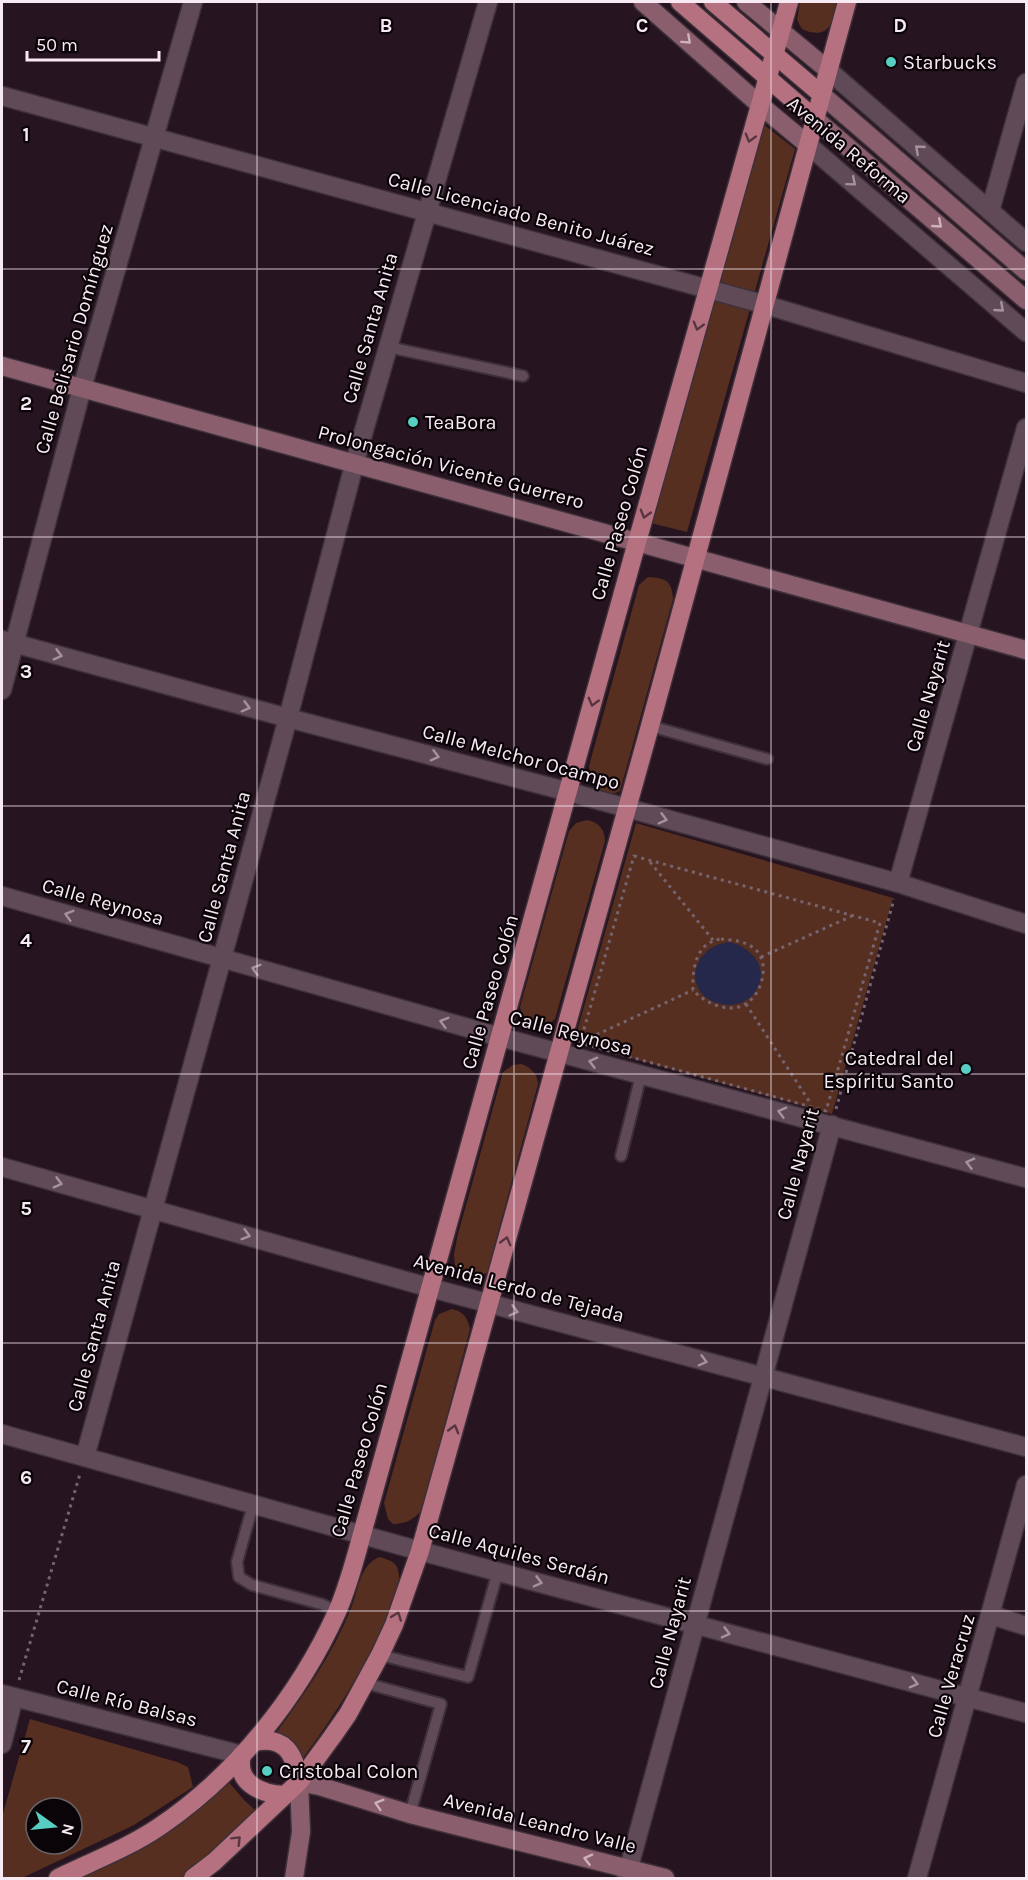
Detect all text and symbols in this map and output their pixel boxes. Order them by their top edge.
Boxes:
text: B [380,14,392,37]
text: C [636,14,648,37]
text: D [893,14,907,37]
scale bar [27,24,159,62]
one-way arrow [680,33,691,44]
text: 50 m [36,34,78,56]
place label: Starbucks [903,51,997,74]
marker: Starbucks [884,55,898,69]
street label: Avenida Reforma [783,92,915,208]
text: 1 [22,123,30,146]
one-way arrow [745,133,757,143]
one-way arrow [915,145,926,156]
street label: Calle Licenciado Benito Juárez [386,167,656,261]
one-way arrow [845,174,856,185]
one-way arrow [932,217,943,228]
street label: Calle Belisario Domínguez [30,221,118,457]
street label: Calle Santa Anita [337,250,403,406]
one-way arrow [993,301,1004,312]
one-way arrow [693,320,705,331]
text: 2 [20,392,32,415]
place label: TeaBora [425,411,496,434]
marker: TeaBora [406,415,420,429]
street label: Prolongación Vicente Guerrero [315,420,587,514]
street label: Calle Paseo Colón [586,443,652,603]
one-way arrow [639,509,652,519]
street label: Calle Nayarit [901,637,955,755]
one-way arrow [52,648,63,660]
text: 3 [20,660,32,683]
one-way arrow [588,697,601,707]
one-way arrow [241,699,251,712]
street label: Calle Melchor Ocampo [420,720,622,794]
one-way arrow [429,749,439,762]
street label: Calle Santa Anita [193,789,255,945]
one-way arrow [657,812,668,824]
street label: Calle Reynosa [39,874,167,930]
one-way arrow [64,910,75,922]
street label: Calle Paseo Colón [457,912,523,1072]
text: 4 [20,929,32,952]
one-way arrow [252,964,262,976]
street label: Calle Reynosa [507,1006,635,1060]
one-way arrow [439,1016,449,1029]
place label: Catedral del Espíritu Santo [823,1047,954,1093]
one-way arrow [589,1057,599,1069]
marker: Catedral del Espíritu Santo [959,1062,973,1076]
street label: Calle Nayarit [772,1105,824,1223]
one-way arrow [777,1107,788,1119]
one-way arrow [965,1158,976,1170]
one-way arrow [53,1175,63,1188]
text: 5 [20,1197,32,1220]
one-way arrow [241,1228,251,1241]
one-way arrow [499,1237,511,1247]
street label: Avenida Lerdo de Tejada [411,1249,627,1327]
street label: Calle Santa Anita [63,1258,125,1414]
one-way arrow [508,1304,519,1316]
one-way arrow [698,1353,708,1366]
street label: Calle Paseo Colón [326,1380,392,1540]
one-way arrow [447,1424,459,1435]
text: 6 [20,1466,32,1489]
street label: Calle Aquiles Serdán [426,1519,612,1589]
one-way arrow [533,1574,543,1587]
street label: Calle Nayarit [644,1574,696,1692]
one-way arrow [390,1611,403,1622]
street label: Calle Veracruz [922,1611,980,1741]
one-way arrow [721,1625,731,1638]
street label: Calle Río Balsas [54,1674,200,1732]
one-way arrow [909,1675,919,1688]
text: 7 [21,1735,31,1758]
place label: Cristobal Colon [279,1760,418,1783]
marker: Cristobal Colon [260,1764,274,1778]
street label: Avenida Leandro Valle [441,1788,639,1858]
north arrow [24,1796,84,1856]
one-way arrow [374,1799,385,1811]
text: N [57,1822,79,1838]
one-way arrow [230,1836,240,1847]
one-way arrow [584,1853,594,1866]

